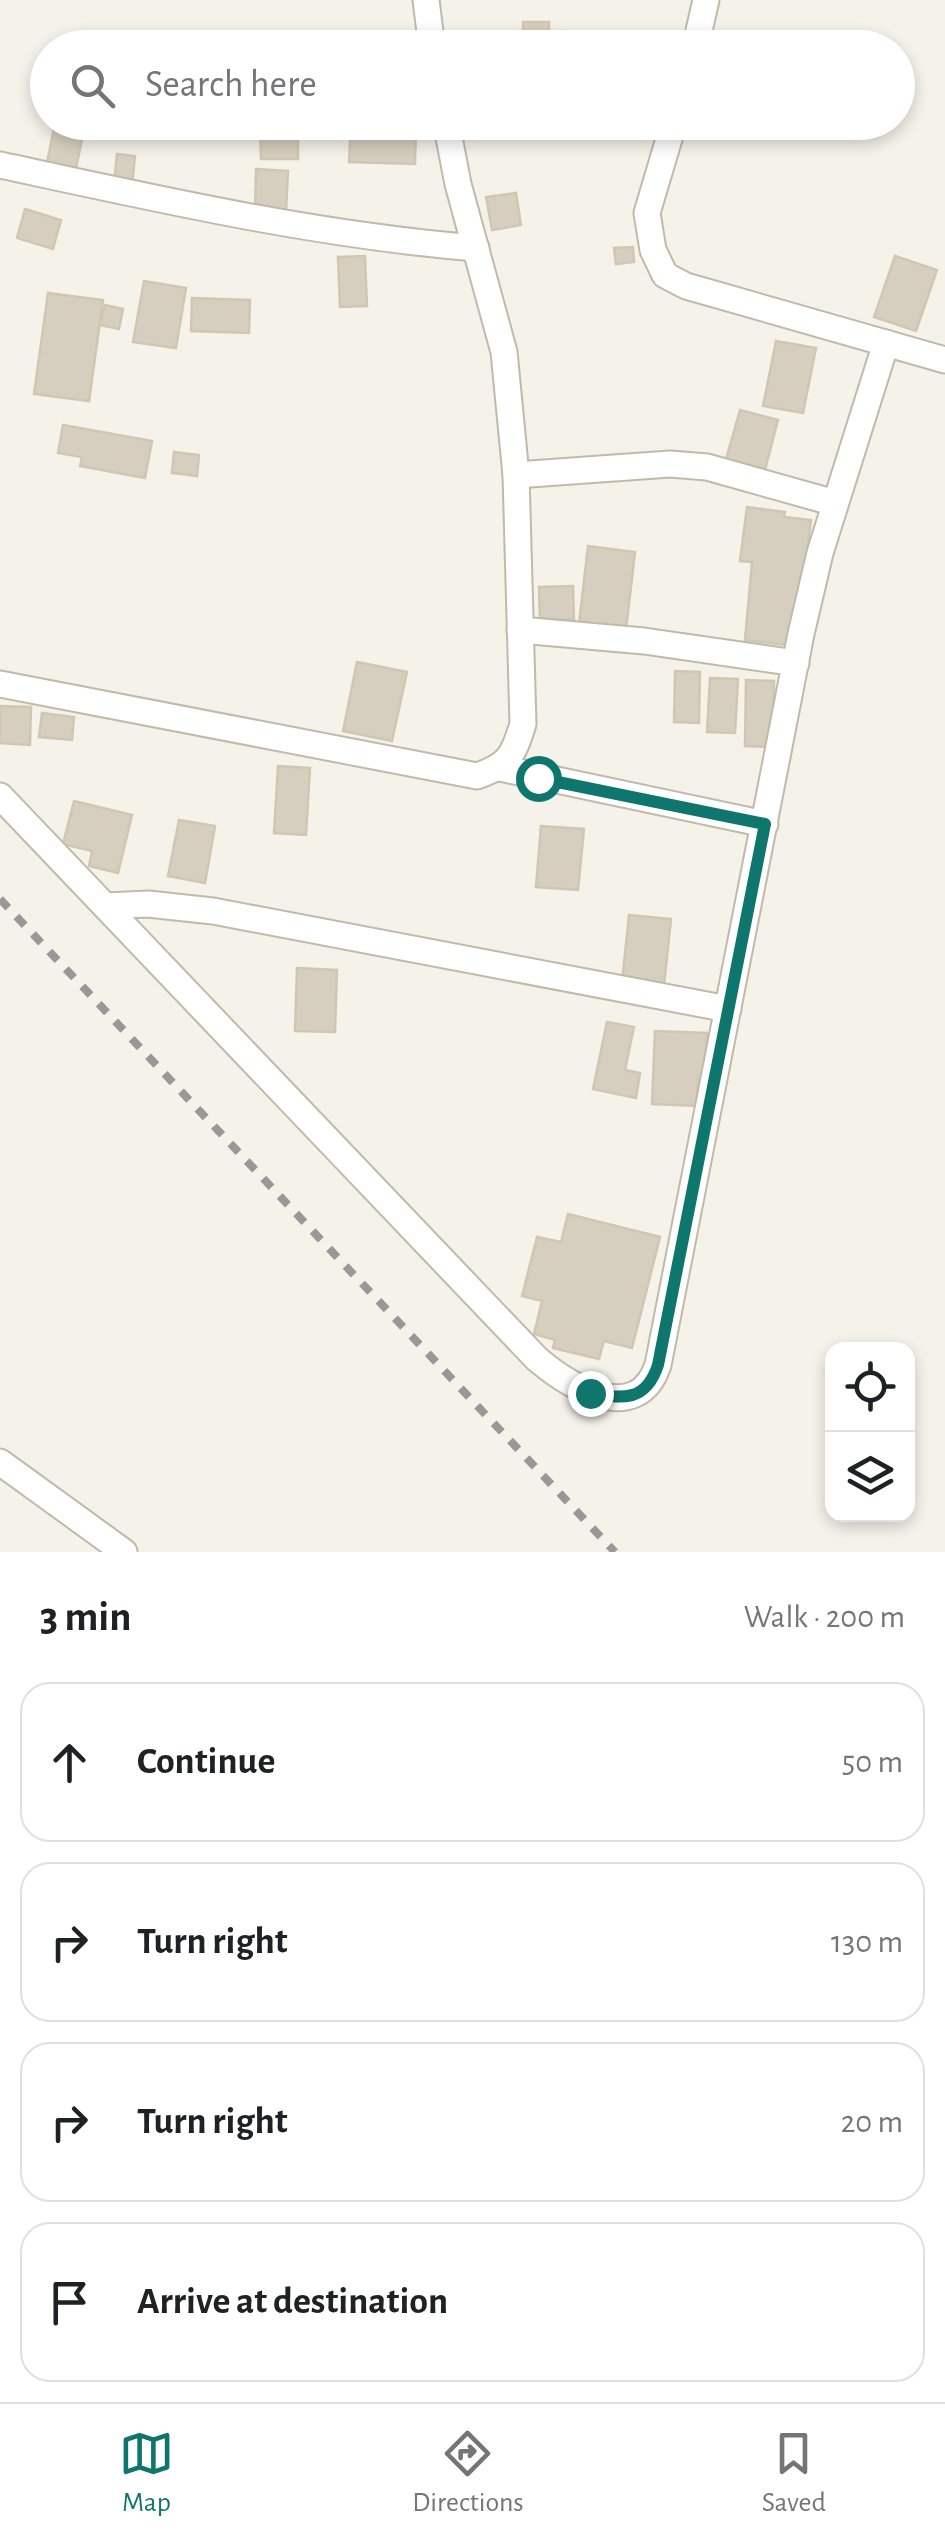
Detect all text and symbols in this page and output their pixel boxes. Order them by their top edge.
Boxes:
search box [30,30,915,140]
icon: search [65,58,120,113]
text: Search here [145,66,317,104]
route start [516,756,562,802]
map controls [825,1342,915,1522]
button: locate [825,1342,915,1432]
route end [568,1371,614,1417]
button: layers [825,1432,915,1522]
text: 3 min [40,1596,132,1638]
text: Walk · 200 m [744,1601,905,1633]
icon: ahead [42,1735,97,1790]
text: Continue [137,1743,275,1781]
text: 50 m [842,1746,903,1778]
icon: right [42,1915,97,1970]
text: Turn right [137,1923,287,1961]
text: 130 m [831,1926,903,1958]
icon: right [42,2095,97,2150]
text: Turn right [137,2103,287,2141]
text: 20 m [841,2106,903,2138]
icon: arrive [42,2275,97,2330]
text: Arrive at destination [137,2283,448,2321]
tab: Map [119,2426,174,2520]
tab: Directions [412,2426,524,2520]
tab: Saved [762,2426,826,2520]

